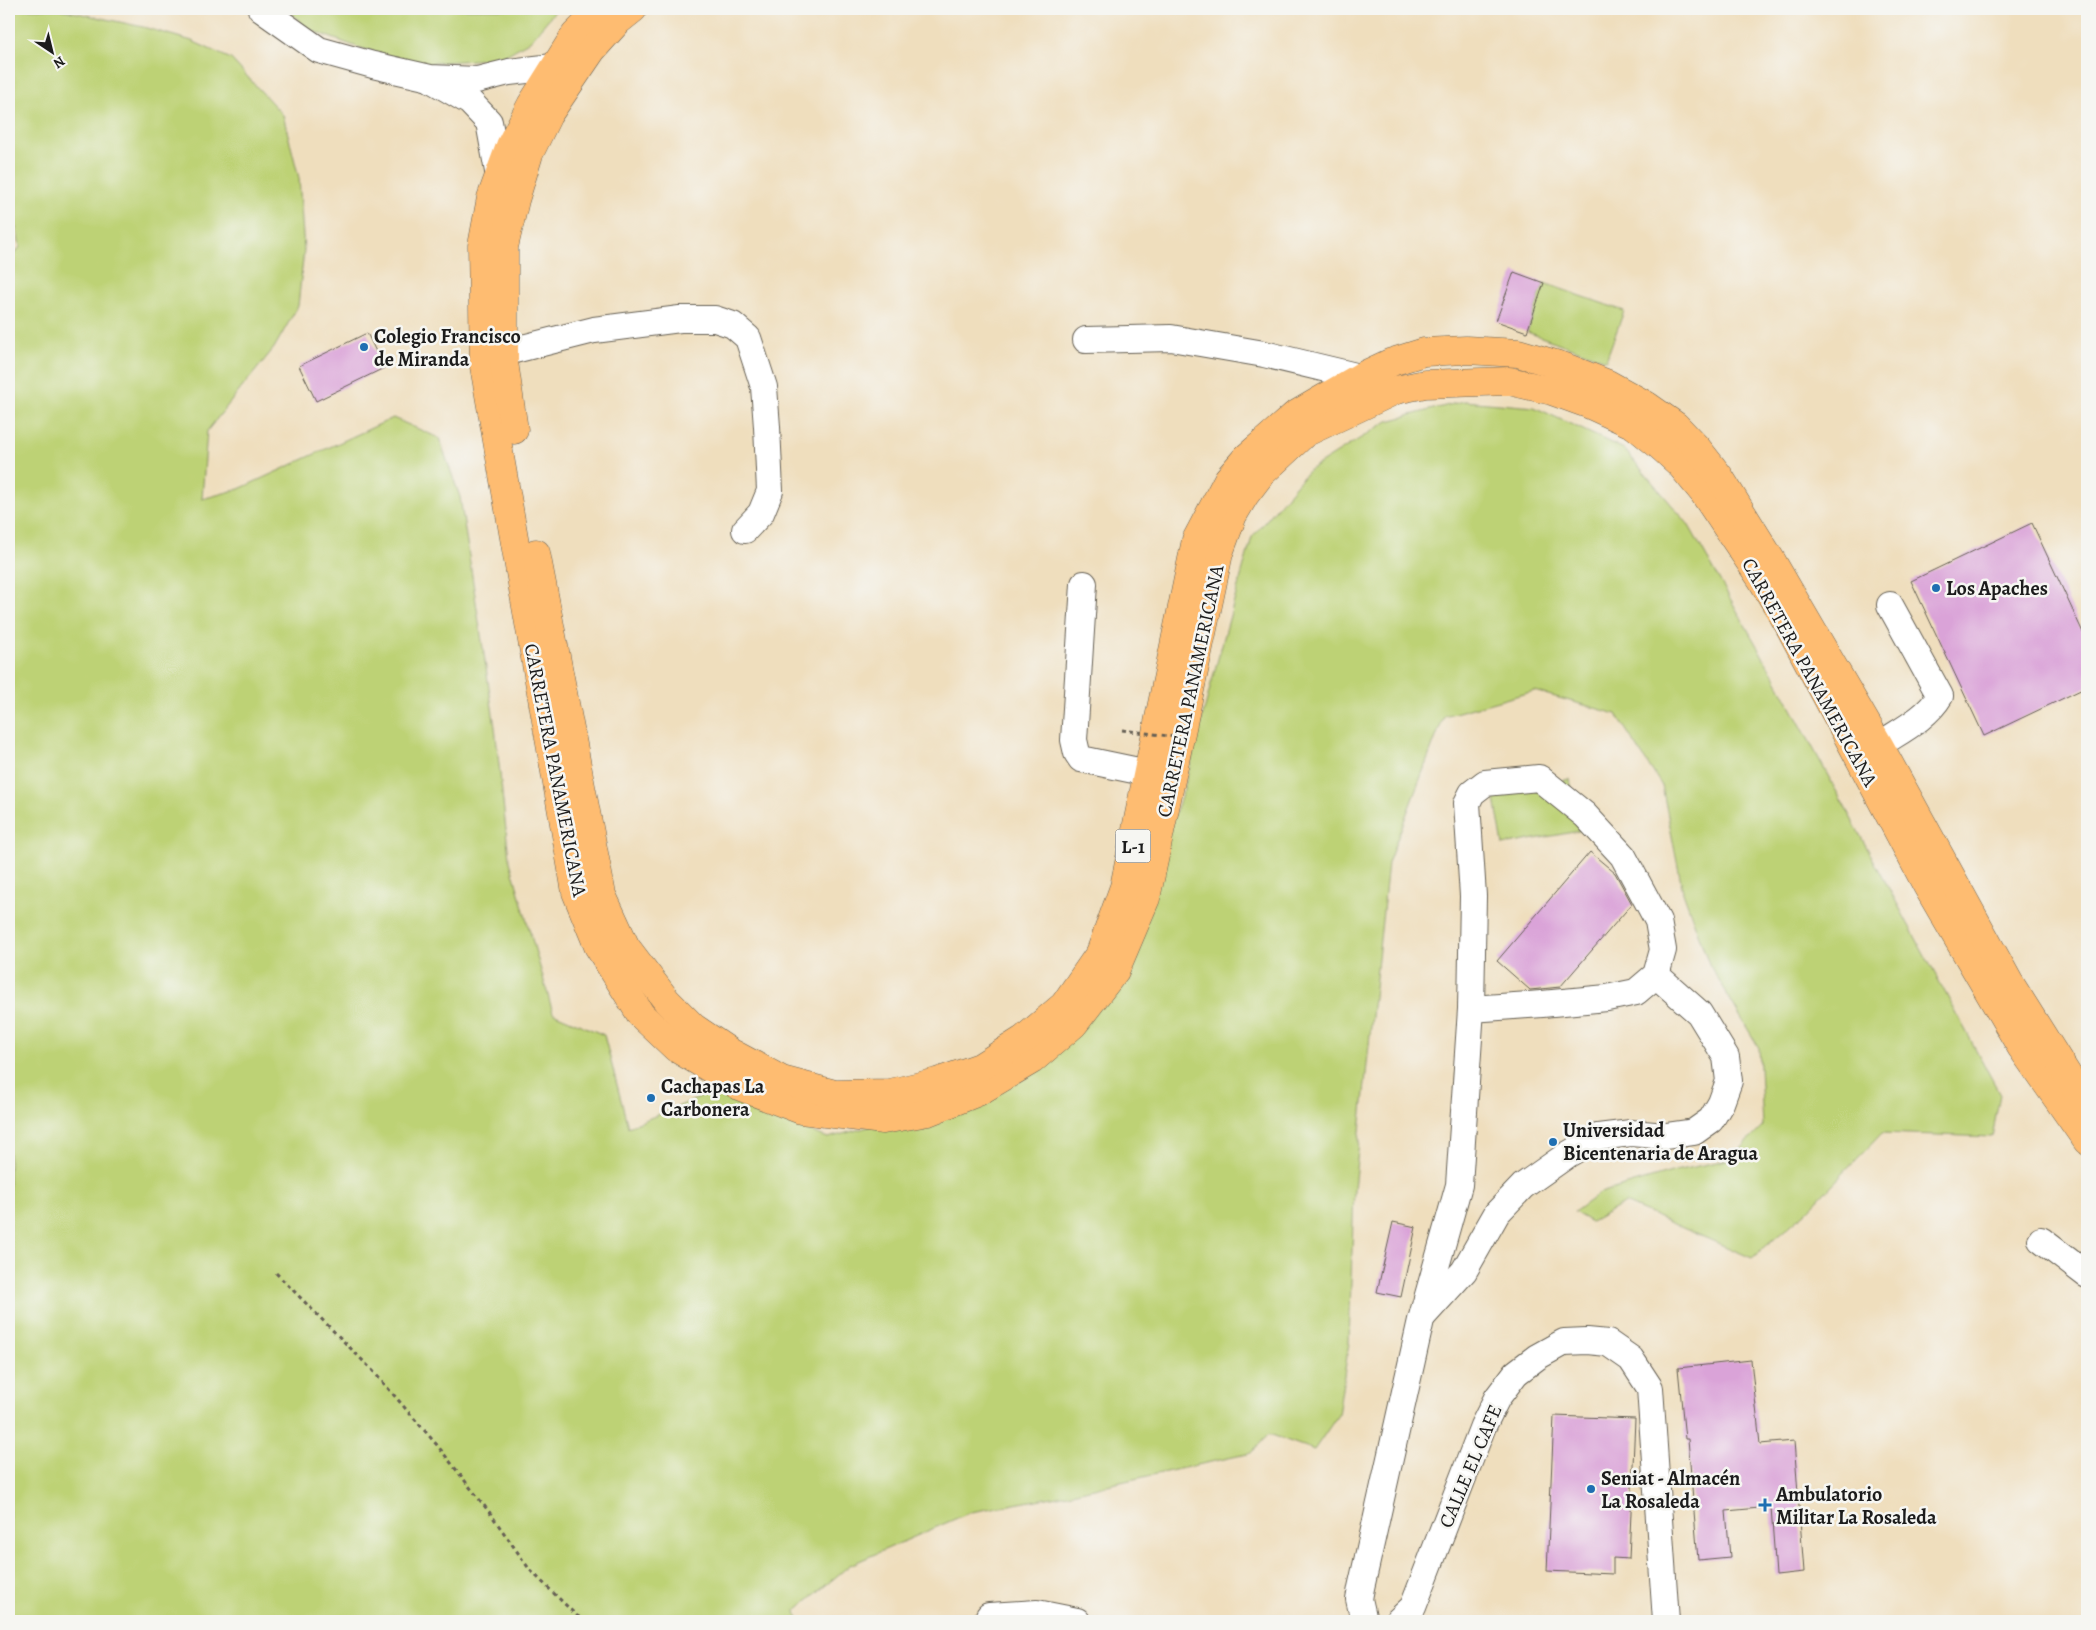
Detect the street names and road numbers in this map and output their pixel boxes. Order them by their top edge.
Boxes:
street label: CARRETERA PANAMERICANA [1735,553,1884,792]
street label: CARRETERA PANAMERICANA [1151,562,1231,820]
street label: CARRETERA PANAMERICANA [518,641,593,899]
road number: L-1 [1116,829,1150,862]
street label: CALLE EL CAFE [1432,1400,1509,1532]

